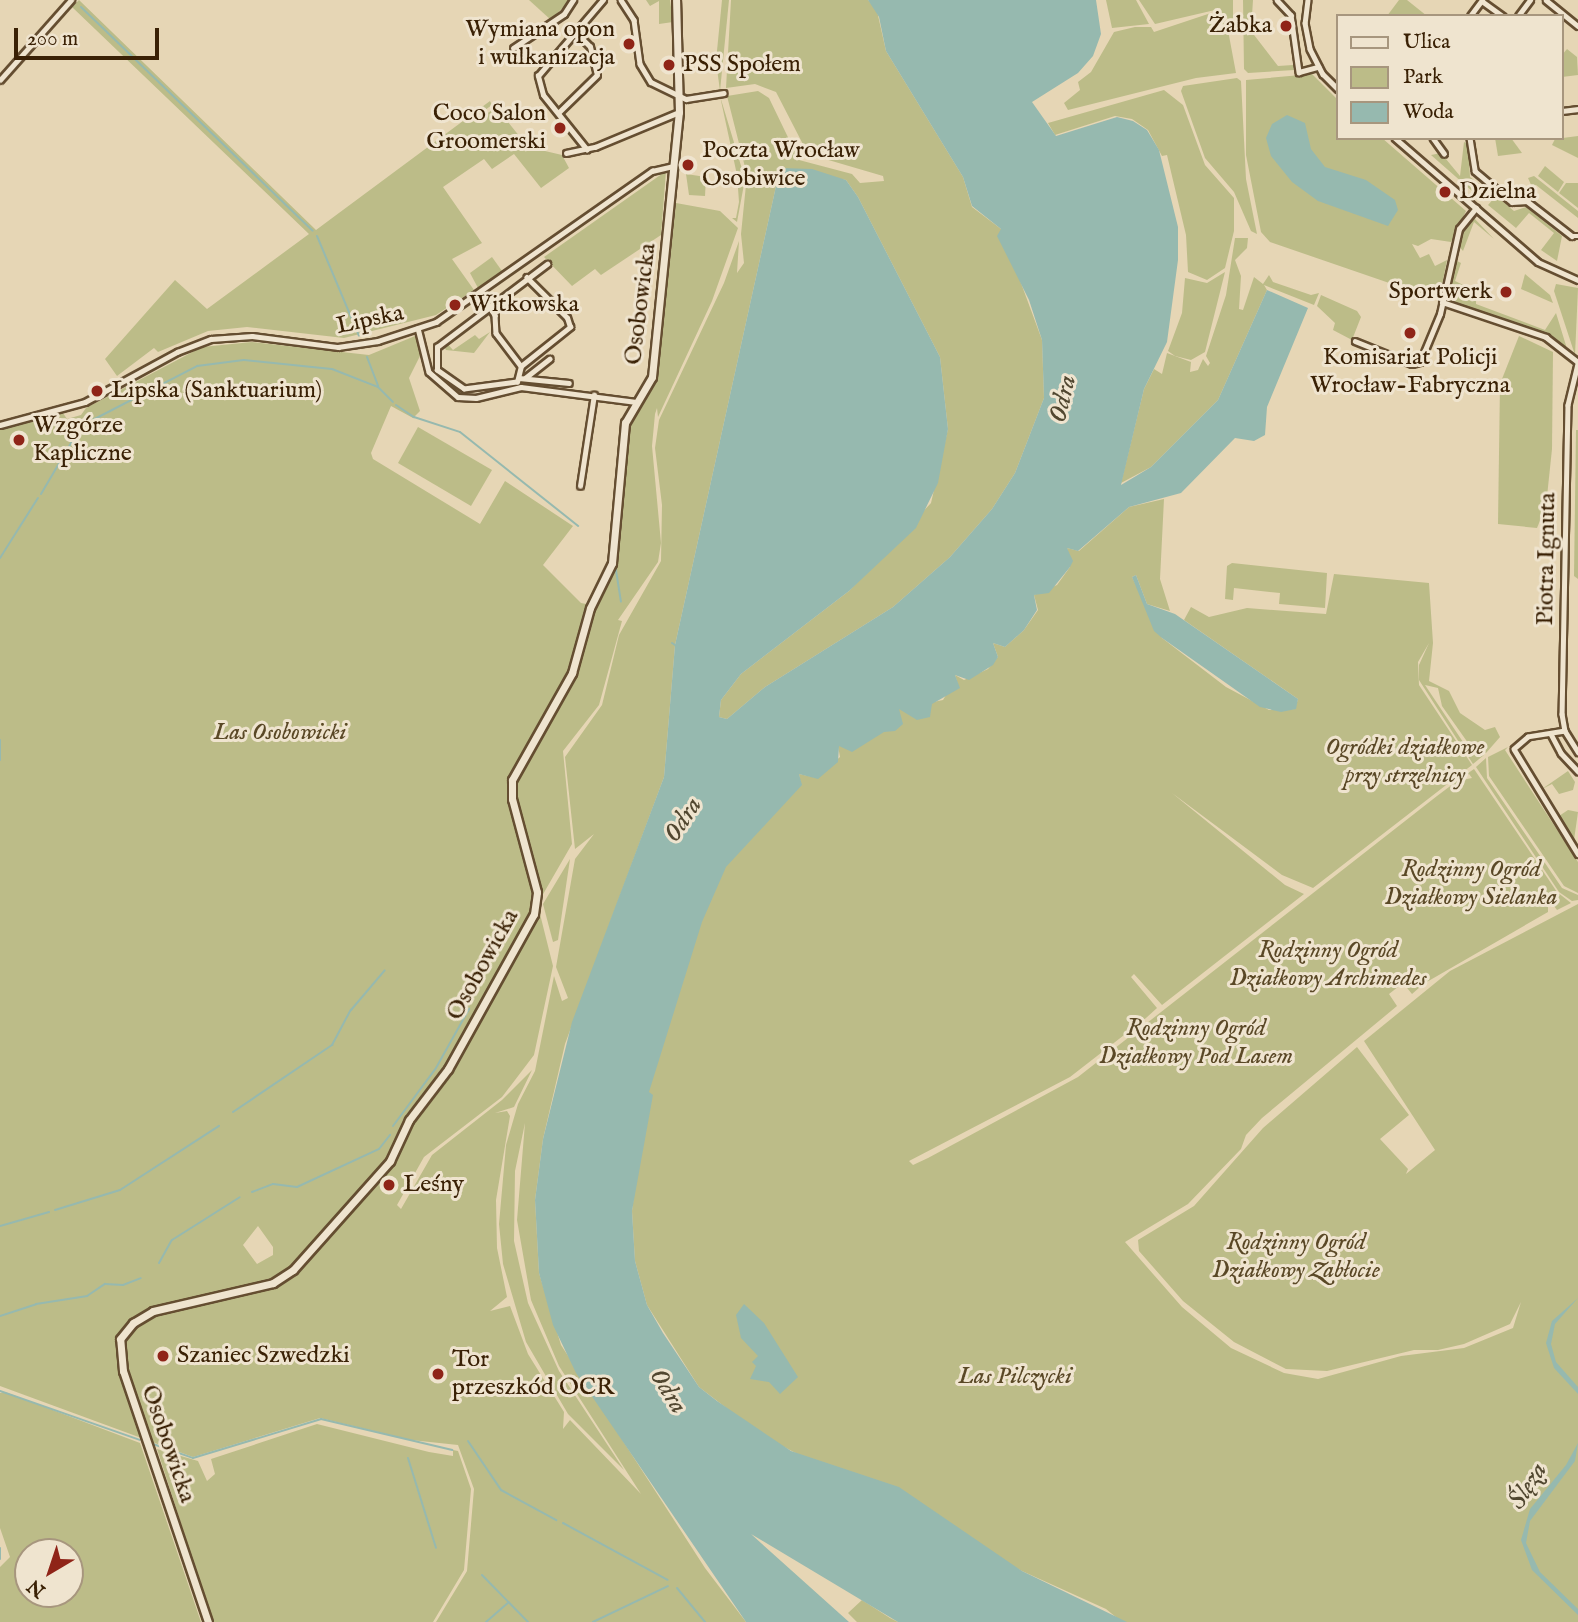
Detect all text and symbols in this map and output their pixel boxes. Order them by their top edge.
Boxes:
place label: Żabka [1209,12,1272,40]
scale bar [18,14,163,58]
legend [1336,14,1564,140]
place label: Wymiana opon i wulkanizacja [465,16,615,72]
marker: Żabka [1278,18,1294,34]
text: 200 m [27,26,78,53]
text: Ulica [1403,29,1450,56]
marker: Wymiana opon i wulkanizacja [621,36,637,52]
place label: PSS Społem [683,51,801,79]
marker: PSS Społem [661,57,677,73]
text: Park [1403,64,1443,91]
text: Woda [1403,99,1454,126]
place label: Coco Salon Groomerski [426,100,546,156]
marker: Coco Salon Groomerski [552,120,568,136]
place label: Poczta Wrocław Osobiwice [702,137,860,193]
marker: Poczta Wrocław Osobiwice [680,157,696,173]
place label: Dzielna [1459,178,1536,206]
marker: Dzielna [1437,184,1453,200]
street label: Osobowicka [619,242,663,366]
place label: Sportwerk [1389,278,1492,306]
marker: Sportwerk [1498,284,1514,300]
place label: Witkowska [469,291,579,319]
marker: Witkowska [447,297,463,313]
street label: Lipska [334,299,406,341]
marker: Komisariat Policji Wrocław-Fabryczna [1402,325,1418,341]
place label: Komisariat Policji Wrocław-Fabryczna [1310,344,1510,400]
water label: Odra [1042,372,1084,426]
place label: Lipska (Sanktuarium) [111,377,322,405]
marker: Lipska (Sanktuarium) [89,383,105,399]
place label: Wzgórze Kapliczne [33,412,132,468]
marker: Wzgórze Kapliczne [11,432,27,448]
street label: Piotra Ignuta [1531,492,1563,626]
park label: Las Osobowicki [214,719,346,747]
park label: Ogródki działkowe przy strzelnicy [1326,734,1484,790]
water label: Odra [657,791,709,849]
park label: Rodzinny Ogród Działkowy Sielanka [1385,856,1557,912]
street label: Osobowicka [441,905,525,1025]
park label: Rodzinny Ogród Działkowy Archimedes [1229,937,1427,993]
park label: Rodzinny Ogród Działkowy Pod Lasem [1099,1015,1293,1071]
place label: Leśny [403,1171,464,1199]
marker: Leśny [381,1177,397,1193]
park label: Rodzinny Ogród Działkowy Zabłocie [1212,1229,1380,1285]
place label: Szaniec Szwedzki [177,1342,350,1370]
place label: Tor przeszkód OCR [452,1346,614,1402]
marker: Szaniec Szwedzki [155,1348,171,1364]
water label: Odra [642,1362,694,1420]
park label: Las Pilczycki [958,1363,1072,1391]
marker: Tor przeszkód OCR [430,1366,446,1382]
street label: Osobowicka [134,1381,202,1507]
water label: Ślęza [1502,1457,1554,1515]
north arrow [14,1538,84,1608]
text: N [23,1573,51,1602]

